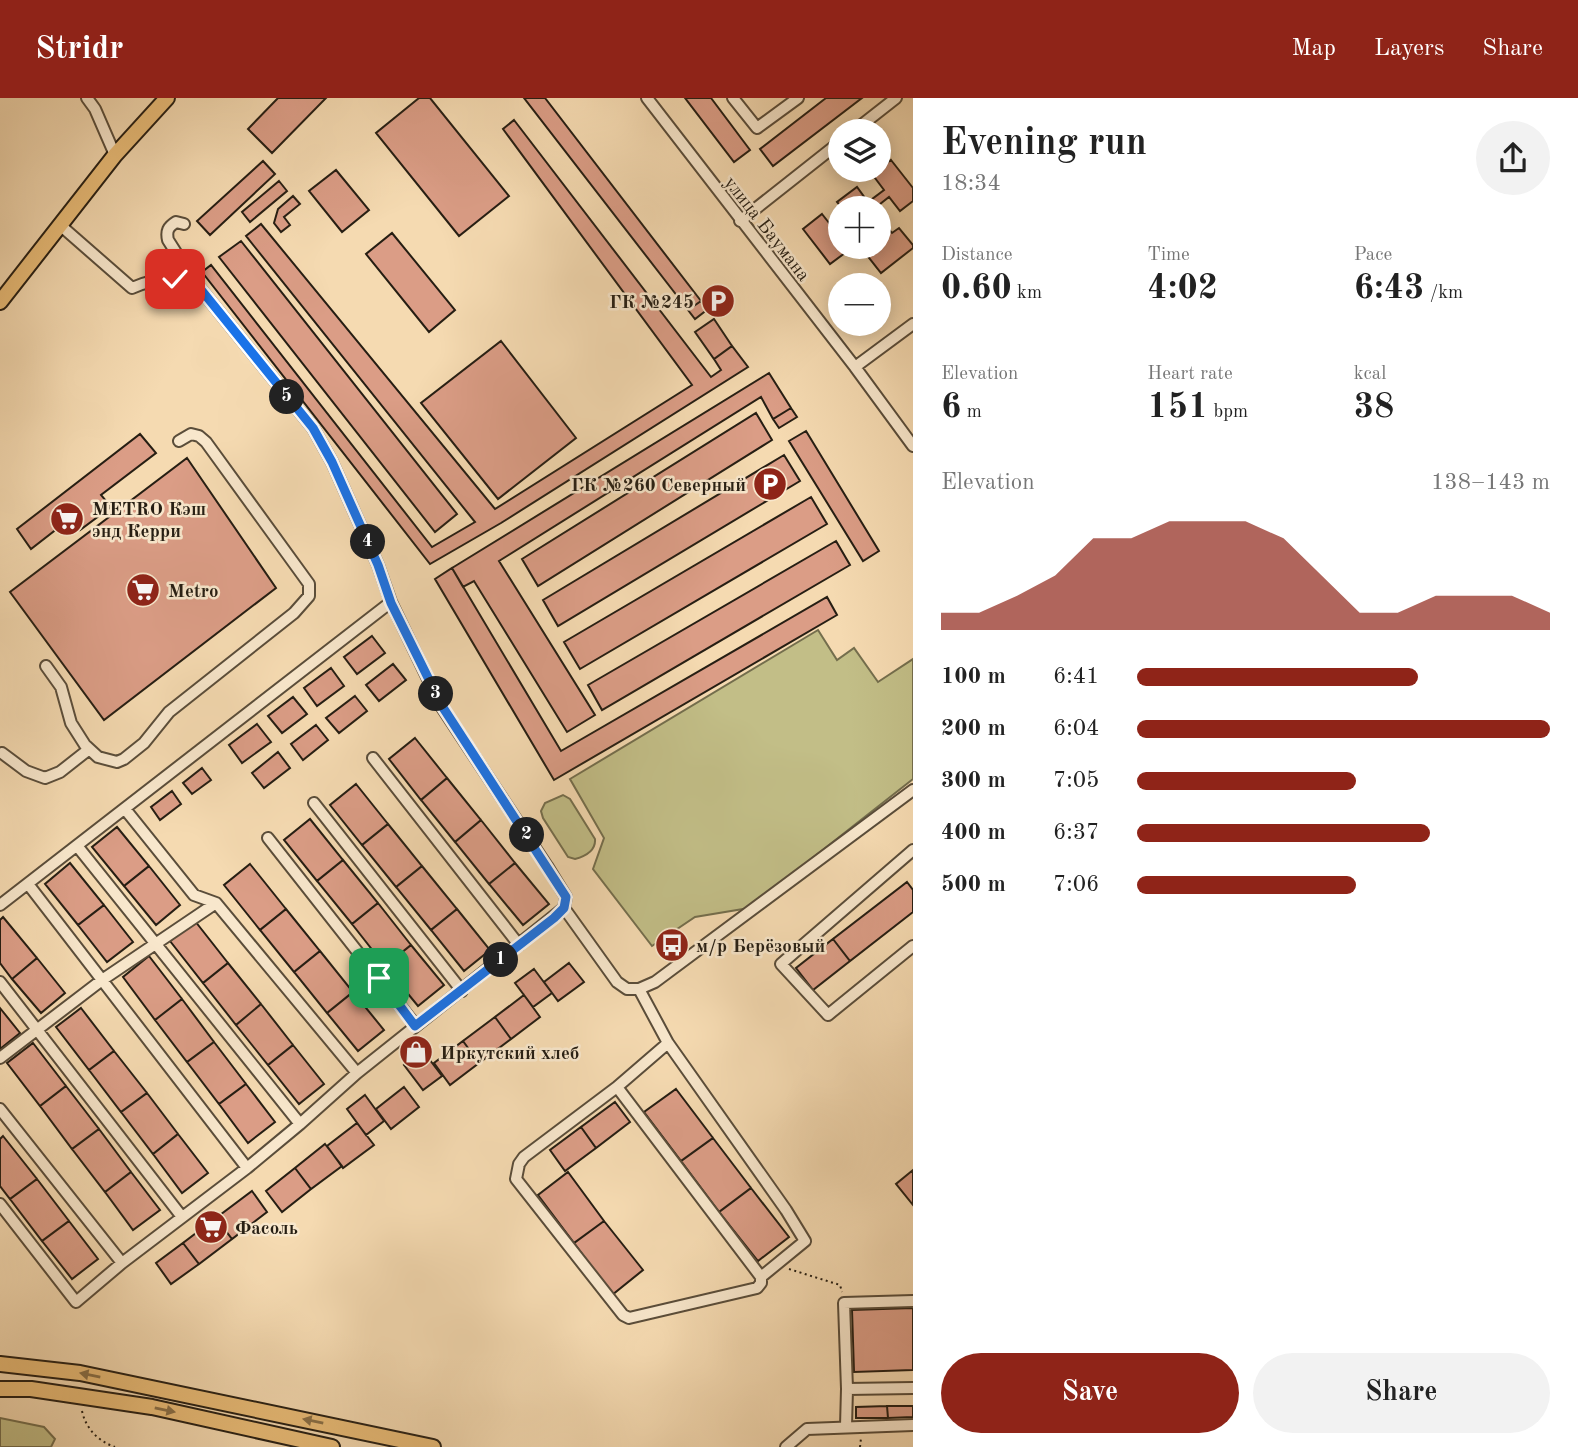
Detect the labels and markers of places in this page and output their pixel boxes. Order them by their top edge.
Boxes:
pin [145,249,205,309]
parking icon: ГК №245 [699,282,737,320]
place label: ГК №245 [609,294,694,313]
pin: 5 [270,380,304,414]
parking icon: ГК №260 Северный [751,465,789,503]
place label: ГК №260 Северный [571,477,746,496]
supermarket icon: METRO Кэш энд Керри [48,500,86,538]
place label: METRO Кэш энд Керри [92,501,206,542]
pin: 4 [350,524,386,560]
supermarket icon: Metro [124,571,162,609]
place label: Metro [168,583,219,602]
pin: 3 [418,676,453,712]
pin: 2 [510,818,544,852]
bus stop icon: м/р Берёзовый [653,926,691,964]
place label: м/р Берёзовый [696,938,825,957]
pin: 1 [484,942,518,978]
pin [349,948,409,1008]
shop icon: Иркутский хлеб [397,1033,435,1071]
place label: Иркутский хлеб [440,1045,580,1064]
supermarket icon: Фасоль [192,1208,230,1246]
place label: Фасоль [235,1220,298,1239]

